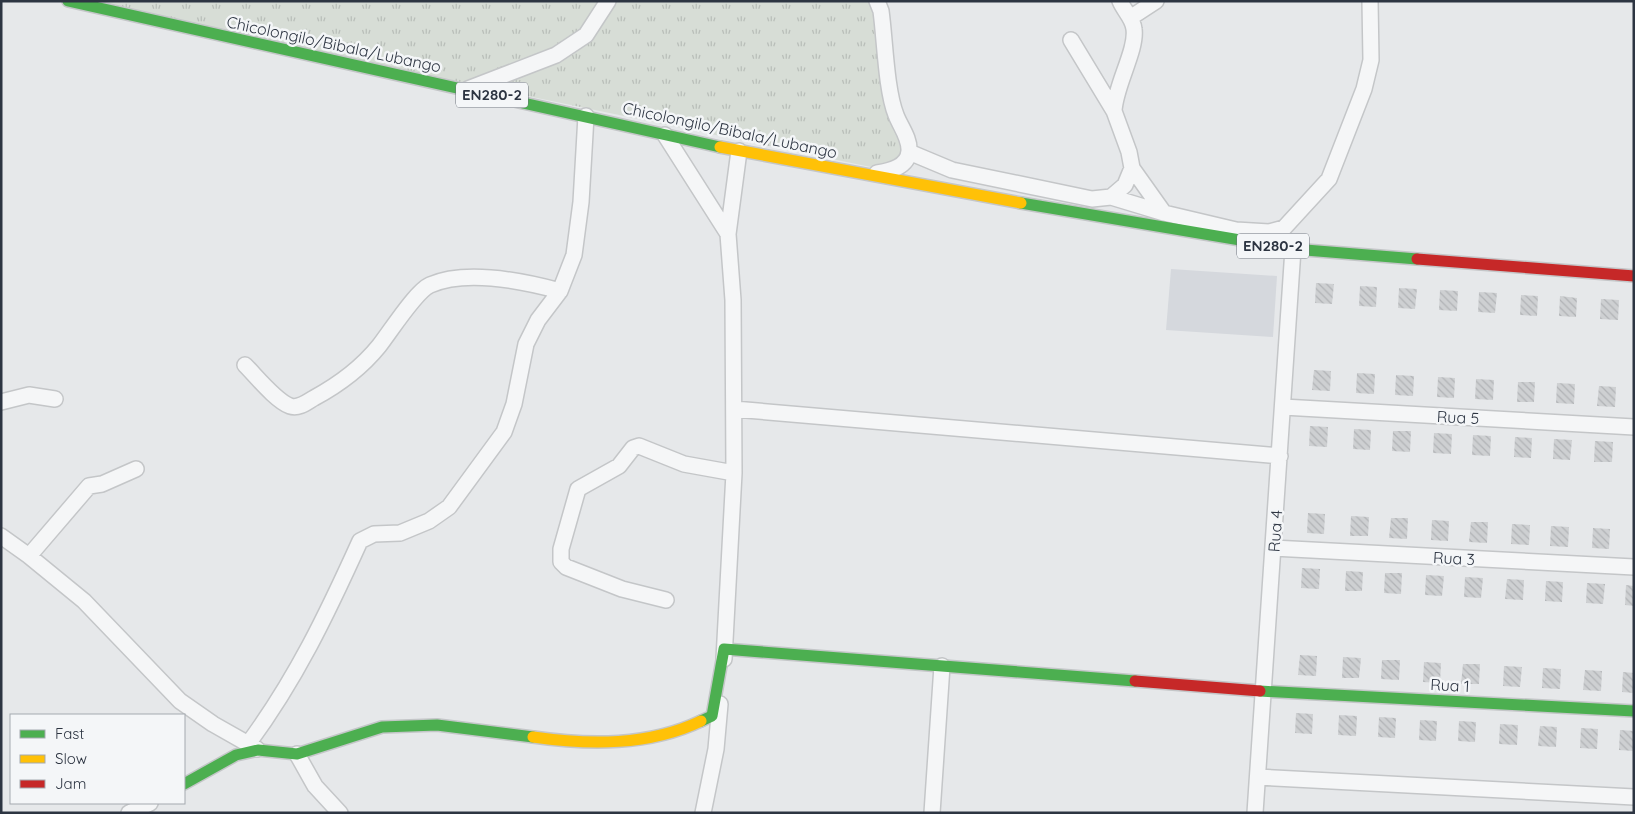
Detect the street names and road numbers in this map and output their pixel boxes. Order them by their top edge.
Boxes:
street label: Chicolongilo/Bibala/Lubango [225,11,443,77]
road number: EN280-2 [456,82,528,108]
street label: Chicolongilo/Bibala/Lubango [621,97,839,163]
road number: EN280-2 [1237,234,1309,258]
street label: Rua 5 [1436,406,1480,428]
street label: Rua 4 [1264,509,1286,553]
street label: Rua 3 [1432,547,1476,569]
street label: Rua 1 [1430,674,1470,696]

